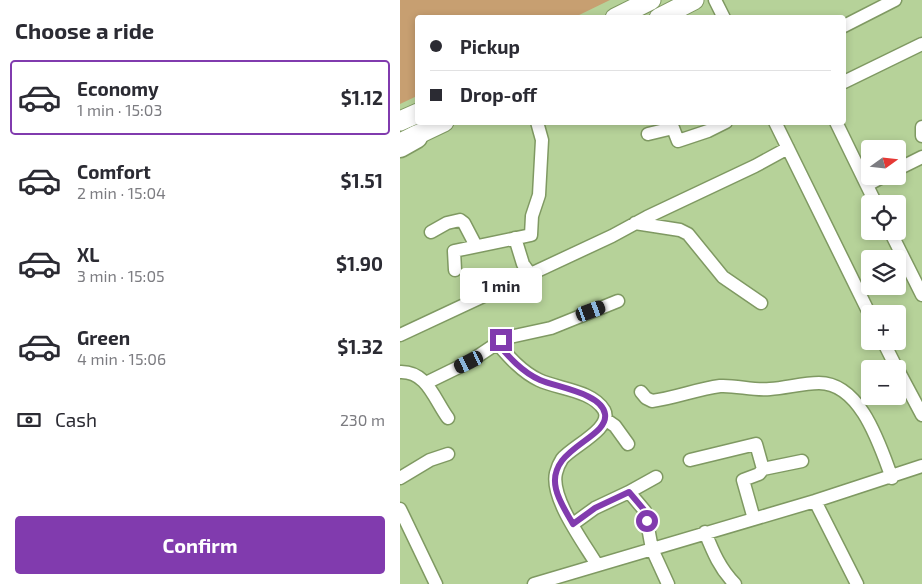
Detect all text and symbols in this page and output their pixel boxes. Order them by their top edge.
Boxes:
text: Choose a ride [15,17,154,43]
text: Pickup [460,35,520,58]
icon: car [17,75,62,120]
text: Economy [77,77,159,100]
text: Drop-off [460,83,537,106]
text: $1.12 [341,86,383,109]
text: 1 min · 15:03 [77,100,162,119]
north arrow [861,140,906,185]
map controls [861,140,906,405]
icon: car [17,158,62,203]
text: Comfort [77,160,151,183]
text: $1.51 [340,169,383,192]
text: 2 min · 15:04 [77,183,166,202]
button: locate [861,195,906,240]
icon: car [17,241,62,286]
text: XL [77,243,99,266]
button: layers [861,250,906,295]
text: $1.90 [336,252,383,275]
text: 3 min · 15:05 [77,266,165,285]
callout: 1 min [460,268,542,302]
text: 1 min [482,276,520,295]
car [574,299,607,323]
button: + [861,305,906,350]
icon: car [17,324,62,369]
text: Green [77,326,130,349]
route end [490,329,512,351]
text: $1.32 [337,335,383,358]
text: 4 min · 15:06 [77,349,166,368]
car [452,349,485,375]
button: − [861,360,906,405]
icon: cash [15,406,43,434]
text: Cash [55,408,97,431]
text: 230 m [340,410,385,429]
route start [636,510,658,532]
button: Confirm [15,516,385,574]

